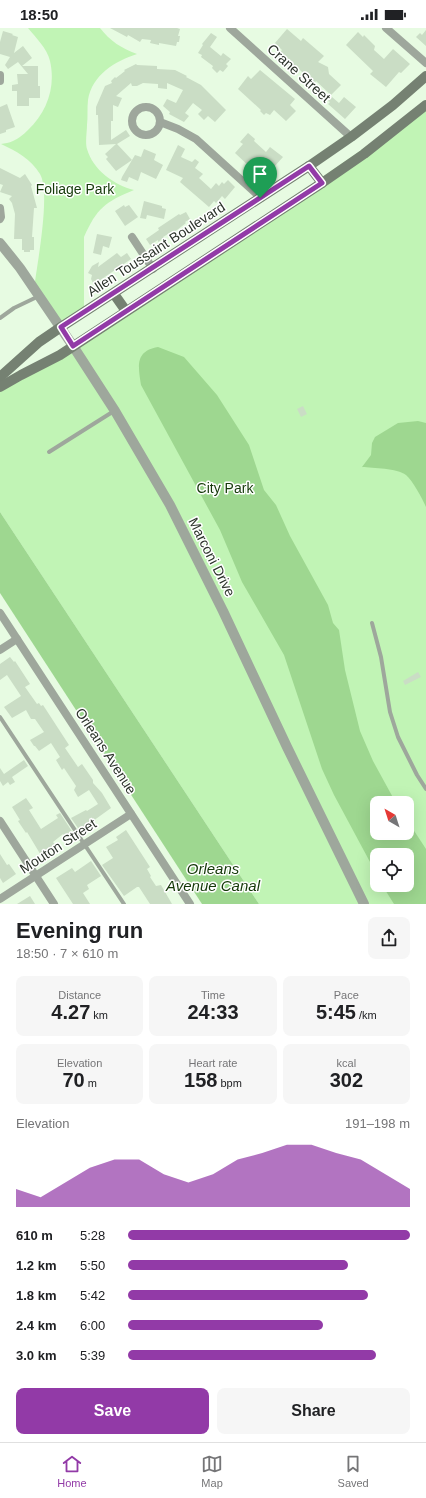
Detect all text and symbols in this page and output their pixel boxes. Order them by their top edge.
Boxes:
text: 18:50 [20,6,58,23]
street label: Crane Street [264,40,334,106]
pin [243,157,277,198]
icon: arrive [249,163,271,185]
park label: Foliage Park [36,181,115,197]
street label: Allen Toussaint Boulevard [84,198,228,300]
park label: City Park [197,480,254,496]
street label: Marconi Drive [185,515,239,599]
street label: Orleans Avenue [72,705,140,797]
north arrow [370,796,414,840]
map controls [370,796,414,892]
street label: Mouton Street [17,815,99,877]
button: locate [370,848,414,892]
water label: Orleans Avenue Canal [165,860,261,894]
button: share [368,917,410,959]
text: Evening run [16,918,143,943]
text: 18:50 · 7 × 610 m [16,946,118,961]
text: Distance [58,989,101,1001]
text: Time [201,989,225,1001]
text: Pace [334,989,359,1001]
text: 4.27 [51,1001,90,1023]
text: 24:33 [187,1001,239,1023]
text: 5:45 [316,1001,356,1023]
text: km [90,1009,108,1021]
text: /km [356,1009,377,1021]
text: Elevation [57,1057,102,1069]
text: Heart rate [189,1057,237,1069]
text: kcal [337,1057,356,1069]
text: 70 [62,1069,85,1091]
text: 158 [184,1069,217,1091]
text: 302 [330,1069,363,1091]
text: m [85,1077,97,1089]
text: bpm [217,1077,242,1089]
text: Elevation [16,1116,69,1131]
text: 191–198 m [345,1116,410,1131]
text: 610 m [16,1228,53,1243]
text: 5:28 [80,1228,105,1243]
text: 1.2 km [16,1258,56,1273]
text: 5:50 [80,1258,105,1273]
text: 1.8 km [16,1288,56,1303]
text: 5:42 [80,1288,105,1303]
text: 2.4 km [16,1318,56,1333]
text: 6:00 [80,1318,105,1333]
text: 3.0 km [16,1348,56,1363]
text: 5:39 [80,1348,105,1363]
button: Save [16,1388,209,1434]
button: Share [217,1388,410,1434]
tab: Home [57,1453,87,1489]
tab: Map [201,1453,223,1489]
tab: Saved [338,1453,369,1489]

